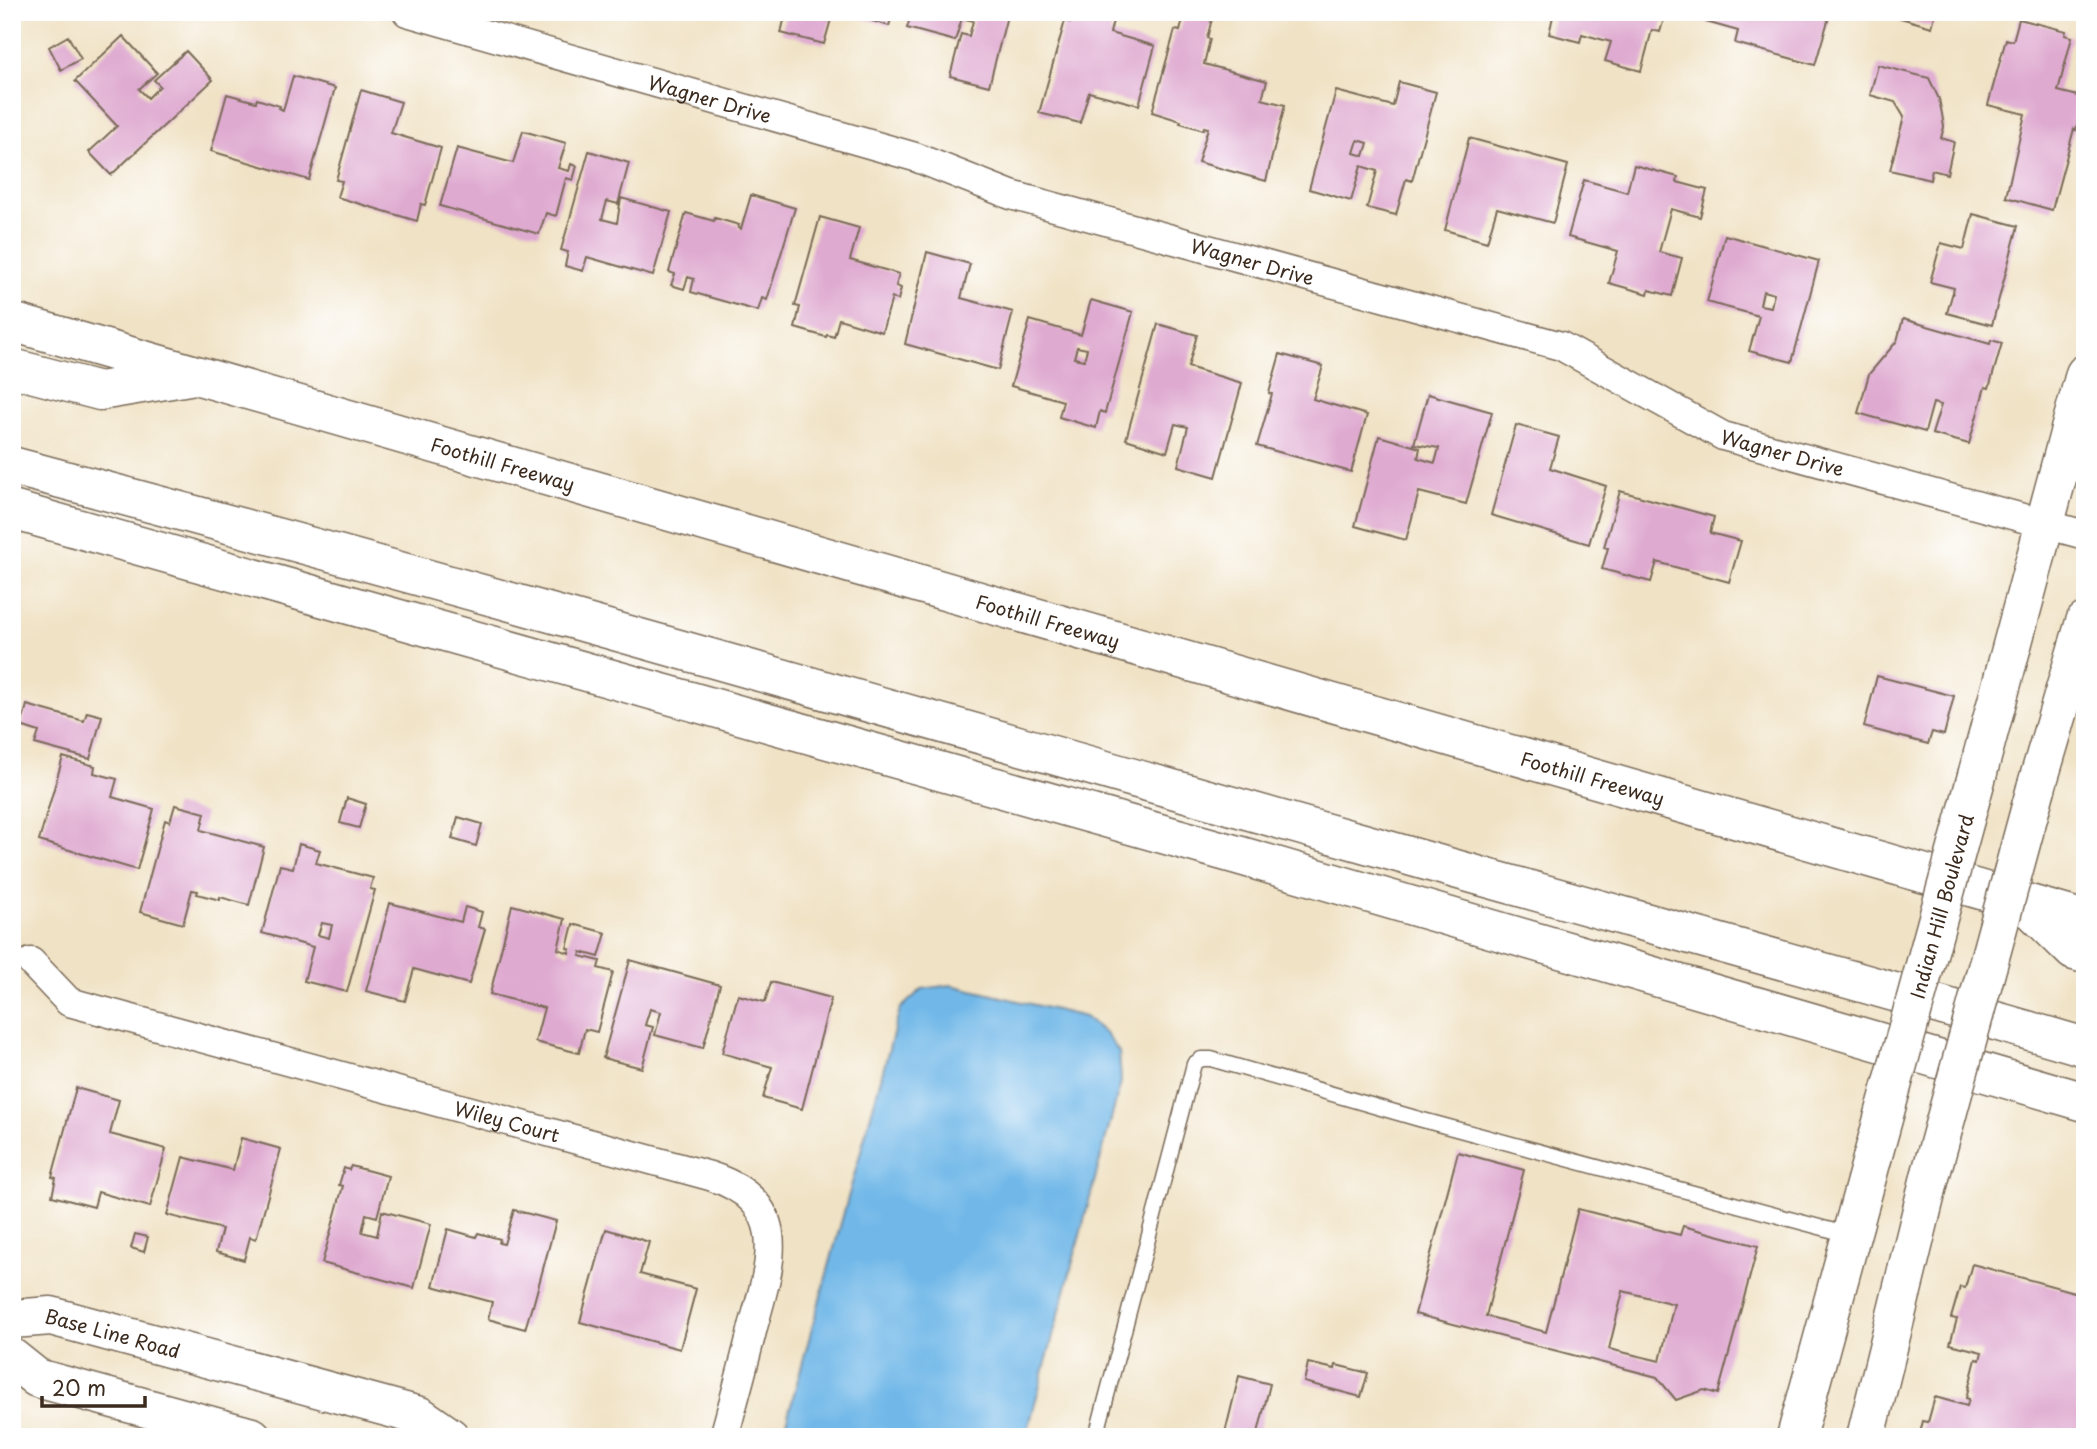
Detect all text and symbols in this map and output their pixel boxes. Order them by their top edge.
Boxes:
street label: Wagner Drive [645,68,775,129]
street label: Wagner Drive [1188,231,1317,292]
street label: Wagner Drive [1718,422,1847,483]
street label: Foothill Freeway [428,430,578,498]
street label: Foothill Freeway [973,587,1123,655]
street label: Foothill Freeway [1517,744,1668,812]
street label: Indian Hill Boulevard [1903,810,1980,1002]
street label: Wiley Court [451,1093,563,1149]
street label: Base Line Road [42,1301,184,1364]
scale bar [42,1365,145,1409]
text: 20 m [52,1371,106,1403]

